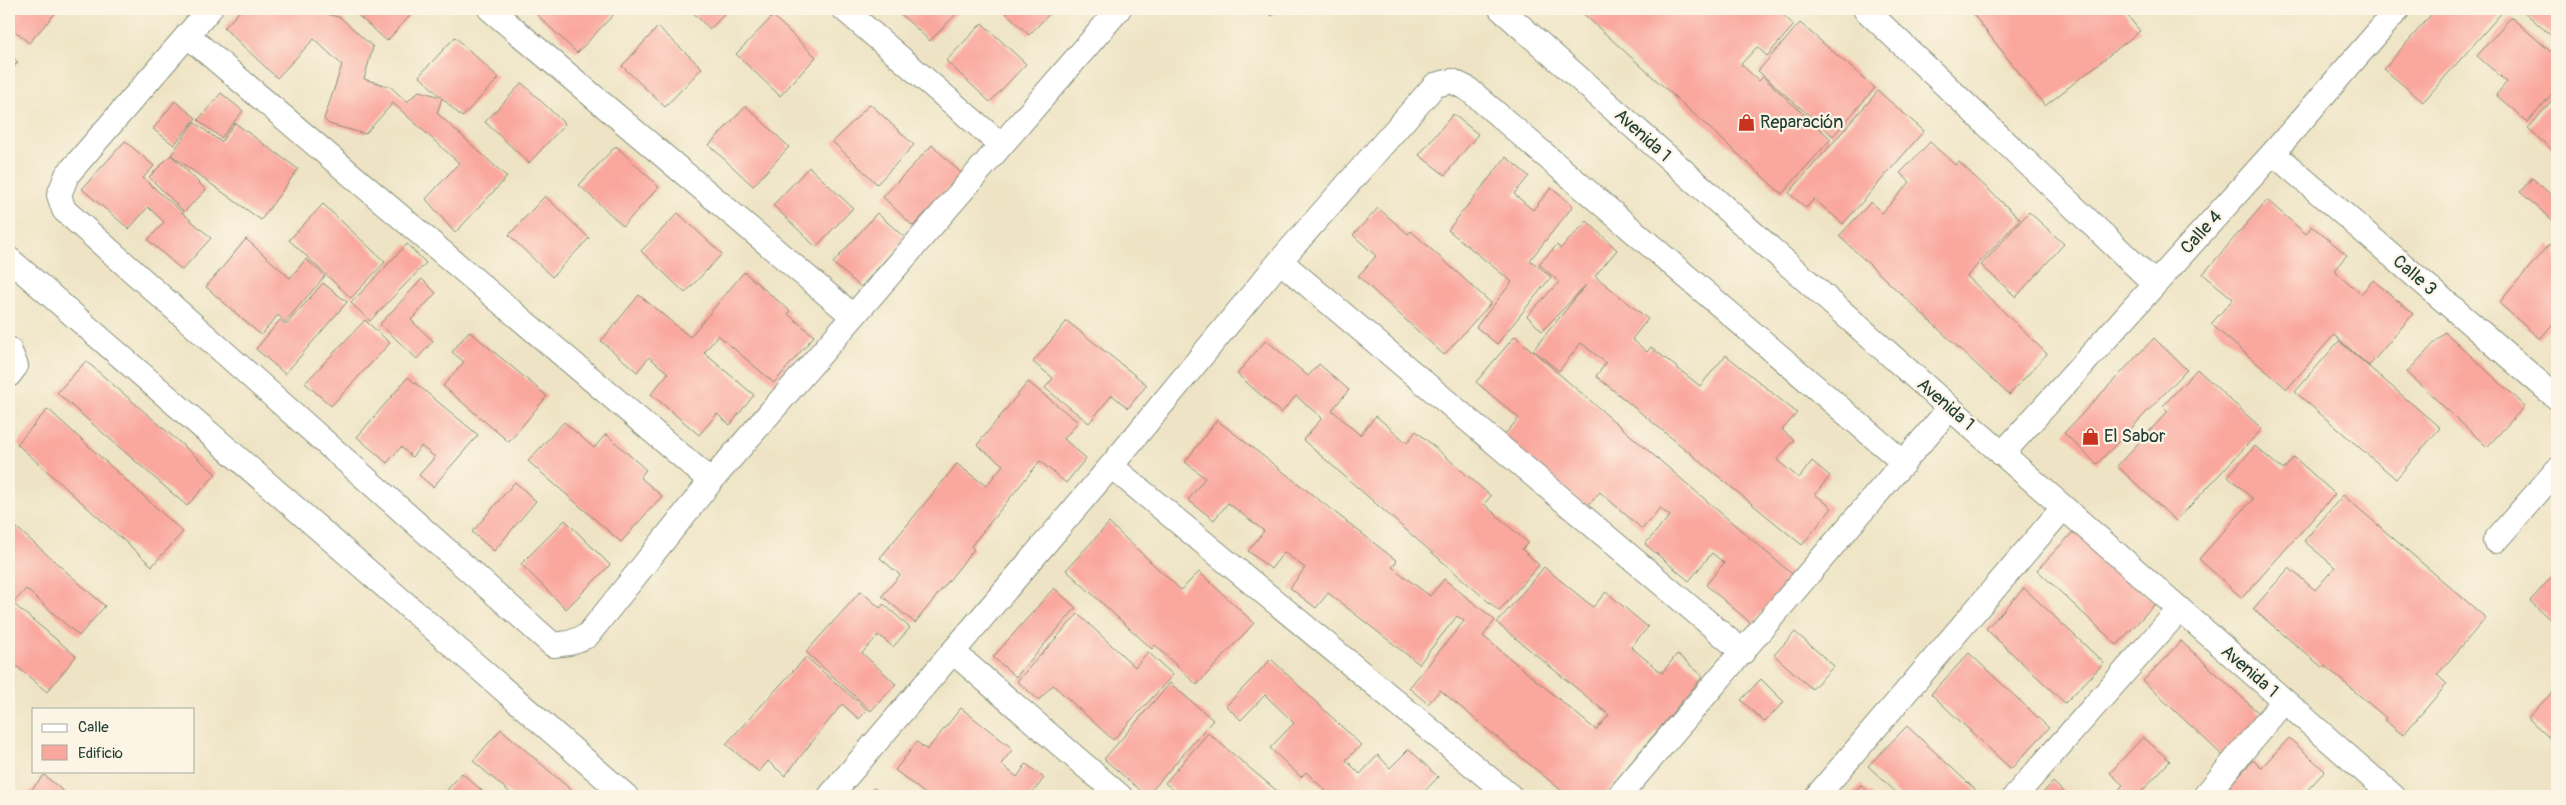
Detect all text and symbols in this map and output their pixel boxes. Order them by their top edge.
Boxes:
street label: Avenida 1 [1609,104,1676,167]
place label: Reparación [1760,111,1843,134]
shop icon: Reparación [1736,112,1756,132]
street label: Calle 4 [2176,205,2227,259]
street label: Calle 3 [2388,250,2441,301]
street label: Avenida 1 [1912,373,1979,436]
place label: El Sabor [2104,425,2166,448]
shop icon: El Sabor [2080,426,2100,446]
street label: Avenida 1 [2216,640,2283,703]
legend [32,708,195,772]
text: Calle [78,718,109,737]
text: Edificio [78,744,123,763]

